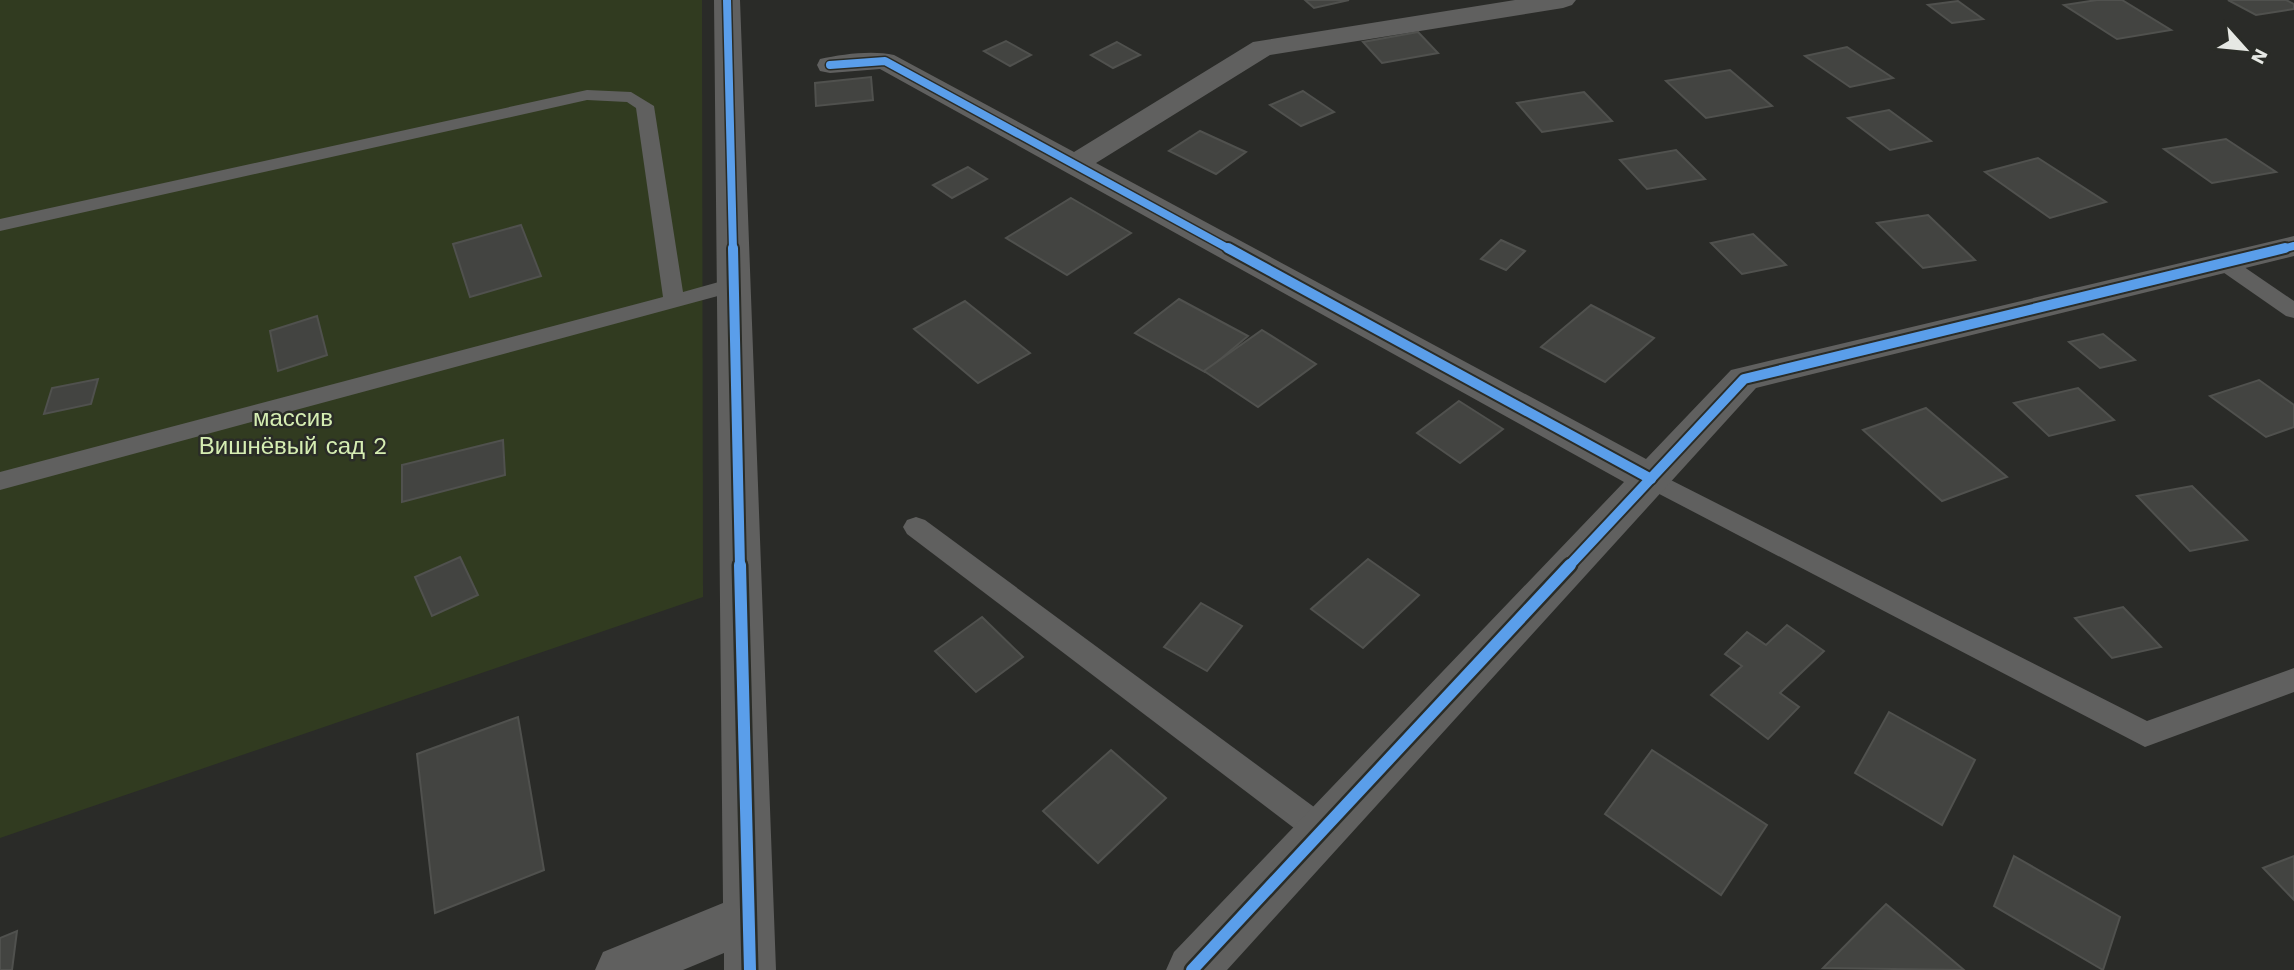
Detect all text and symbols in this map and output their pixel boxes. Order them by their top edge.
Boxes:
north arrow [2210,14,2280,84]
text: N [2246,45,2273,68]
park label: массив Вишнёвый сад 2 [199,404,387,460]

